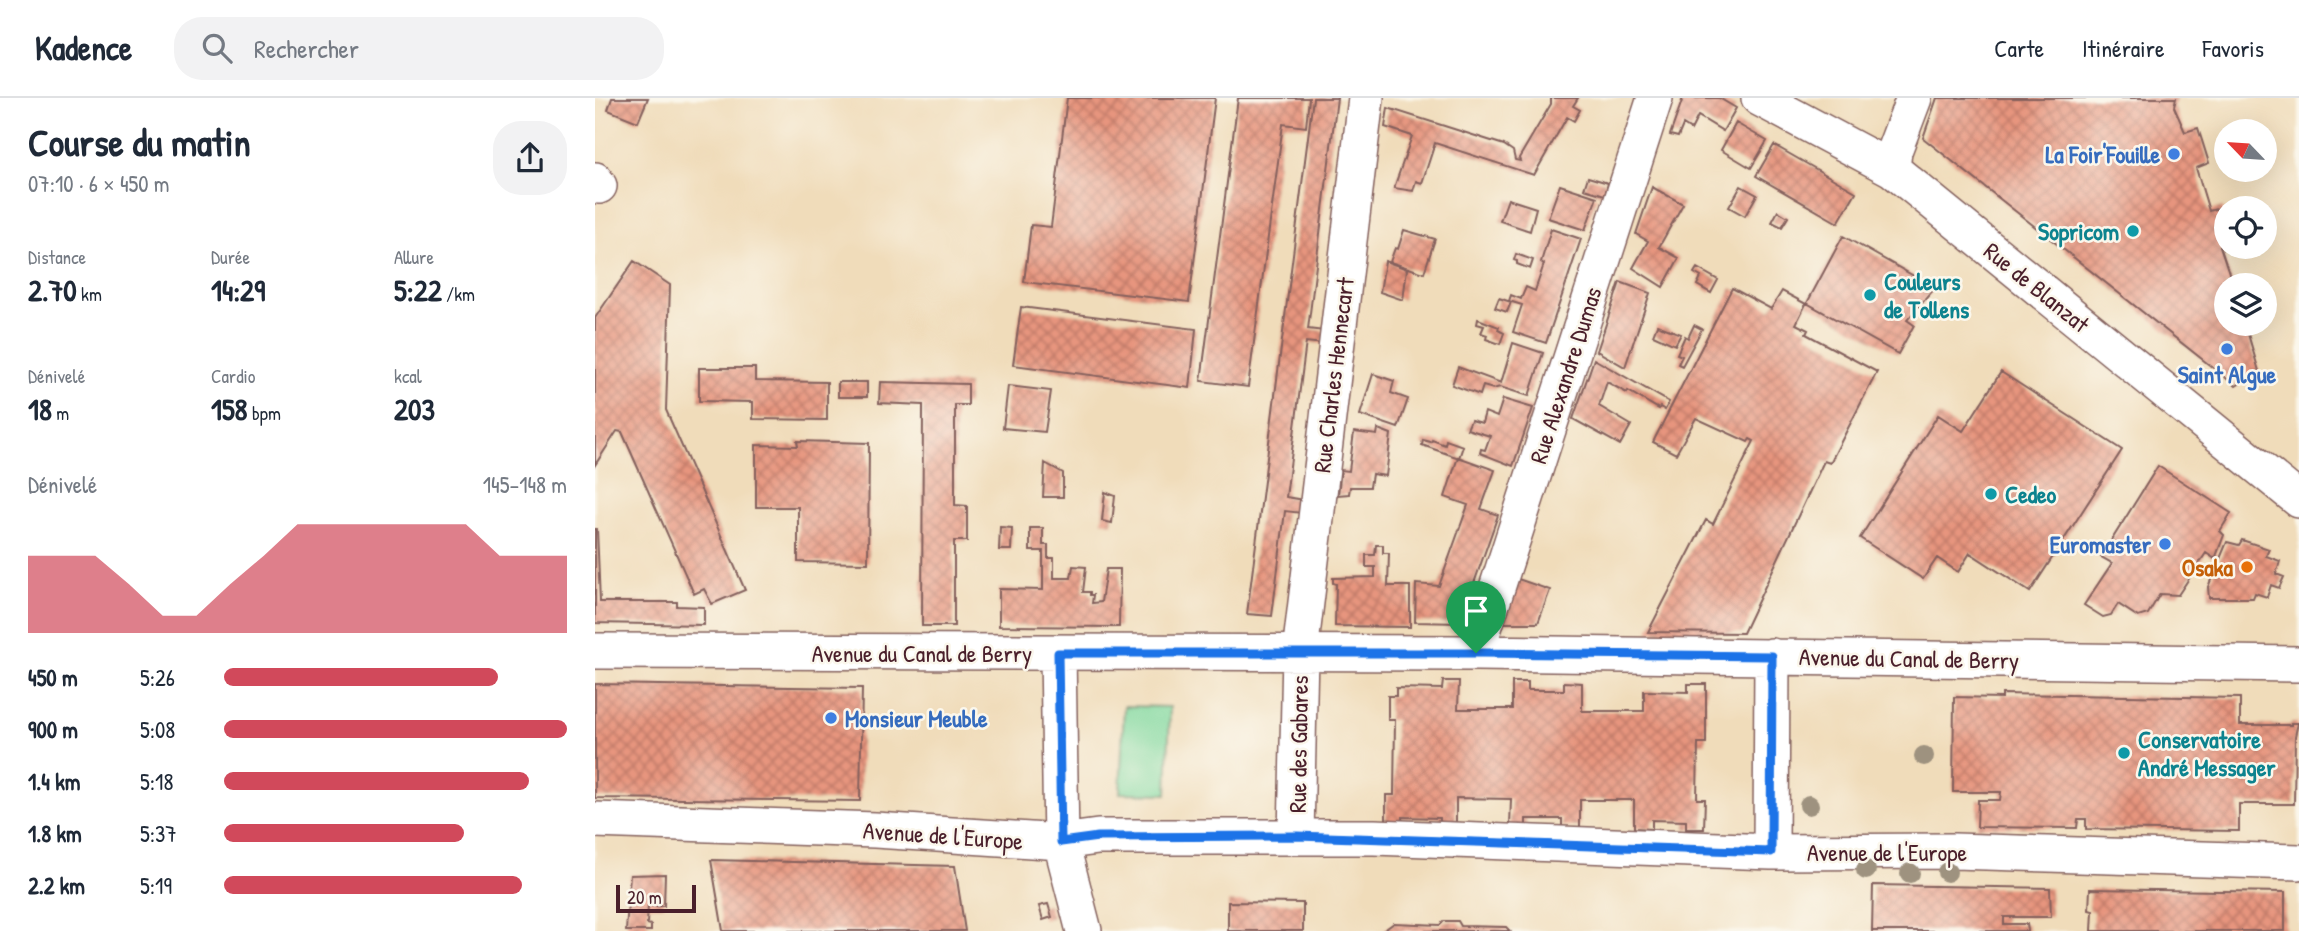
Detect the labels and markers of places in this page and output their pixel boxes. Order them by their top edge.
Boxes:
place label: La Foir'Fouille [2045,138,2160,170]
marker: La Foir'Fouille [2166,146,2182,162]
place label: Sopricom [2038,215,2119,248]
marker: Sopricom [2125,223,2141,239]
place label: Couleurs de Tollens [1884,265,1969,325]
marker: Couleurs de Tollens [1862,287,1878,303]
marker: Saint Algue [2219,341,2235,357]
place label: Saint Algue [2178,358,2277,391]
place label: Cedeo [2005,478,2057,510]
marker: Cedeo [1983,486,1999,502]
place label: Euromaster [2050,528,2152,560]
marker: Euromaster [2157,536,2173,552]
place label: Osaka [2182,551,2234,583]
marker: Osaka [2239,559,2255,575]
pin [1446,581,1506,653]
place label: Monsieur Meuble [845,702,988,734]
marker: Monsieur Meuble [823,710,839,726]
place label: Conservatoire André Messager [2138,723,2276,784]
marker: Conservatoire André Messager [2116,745,2132,761]

